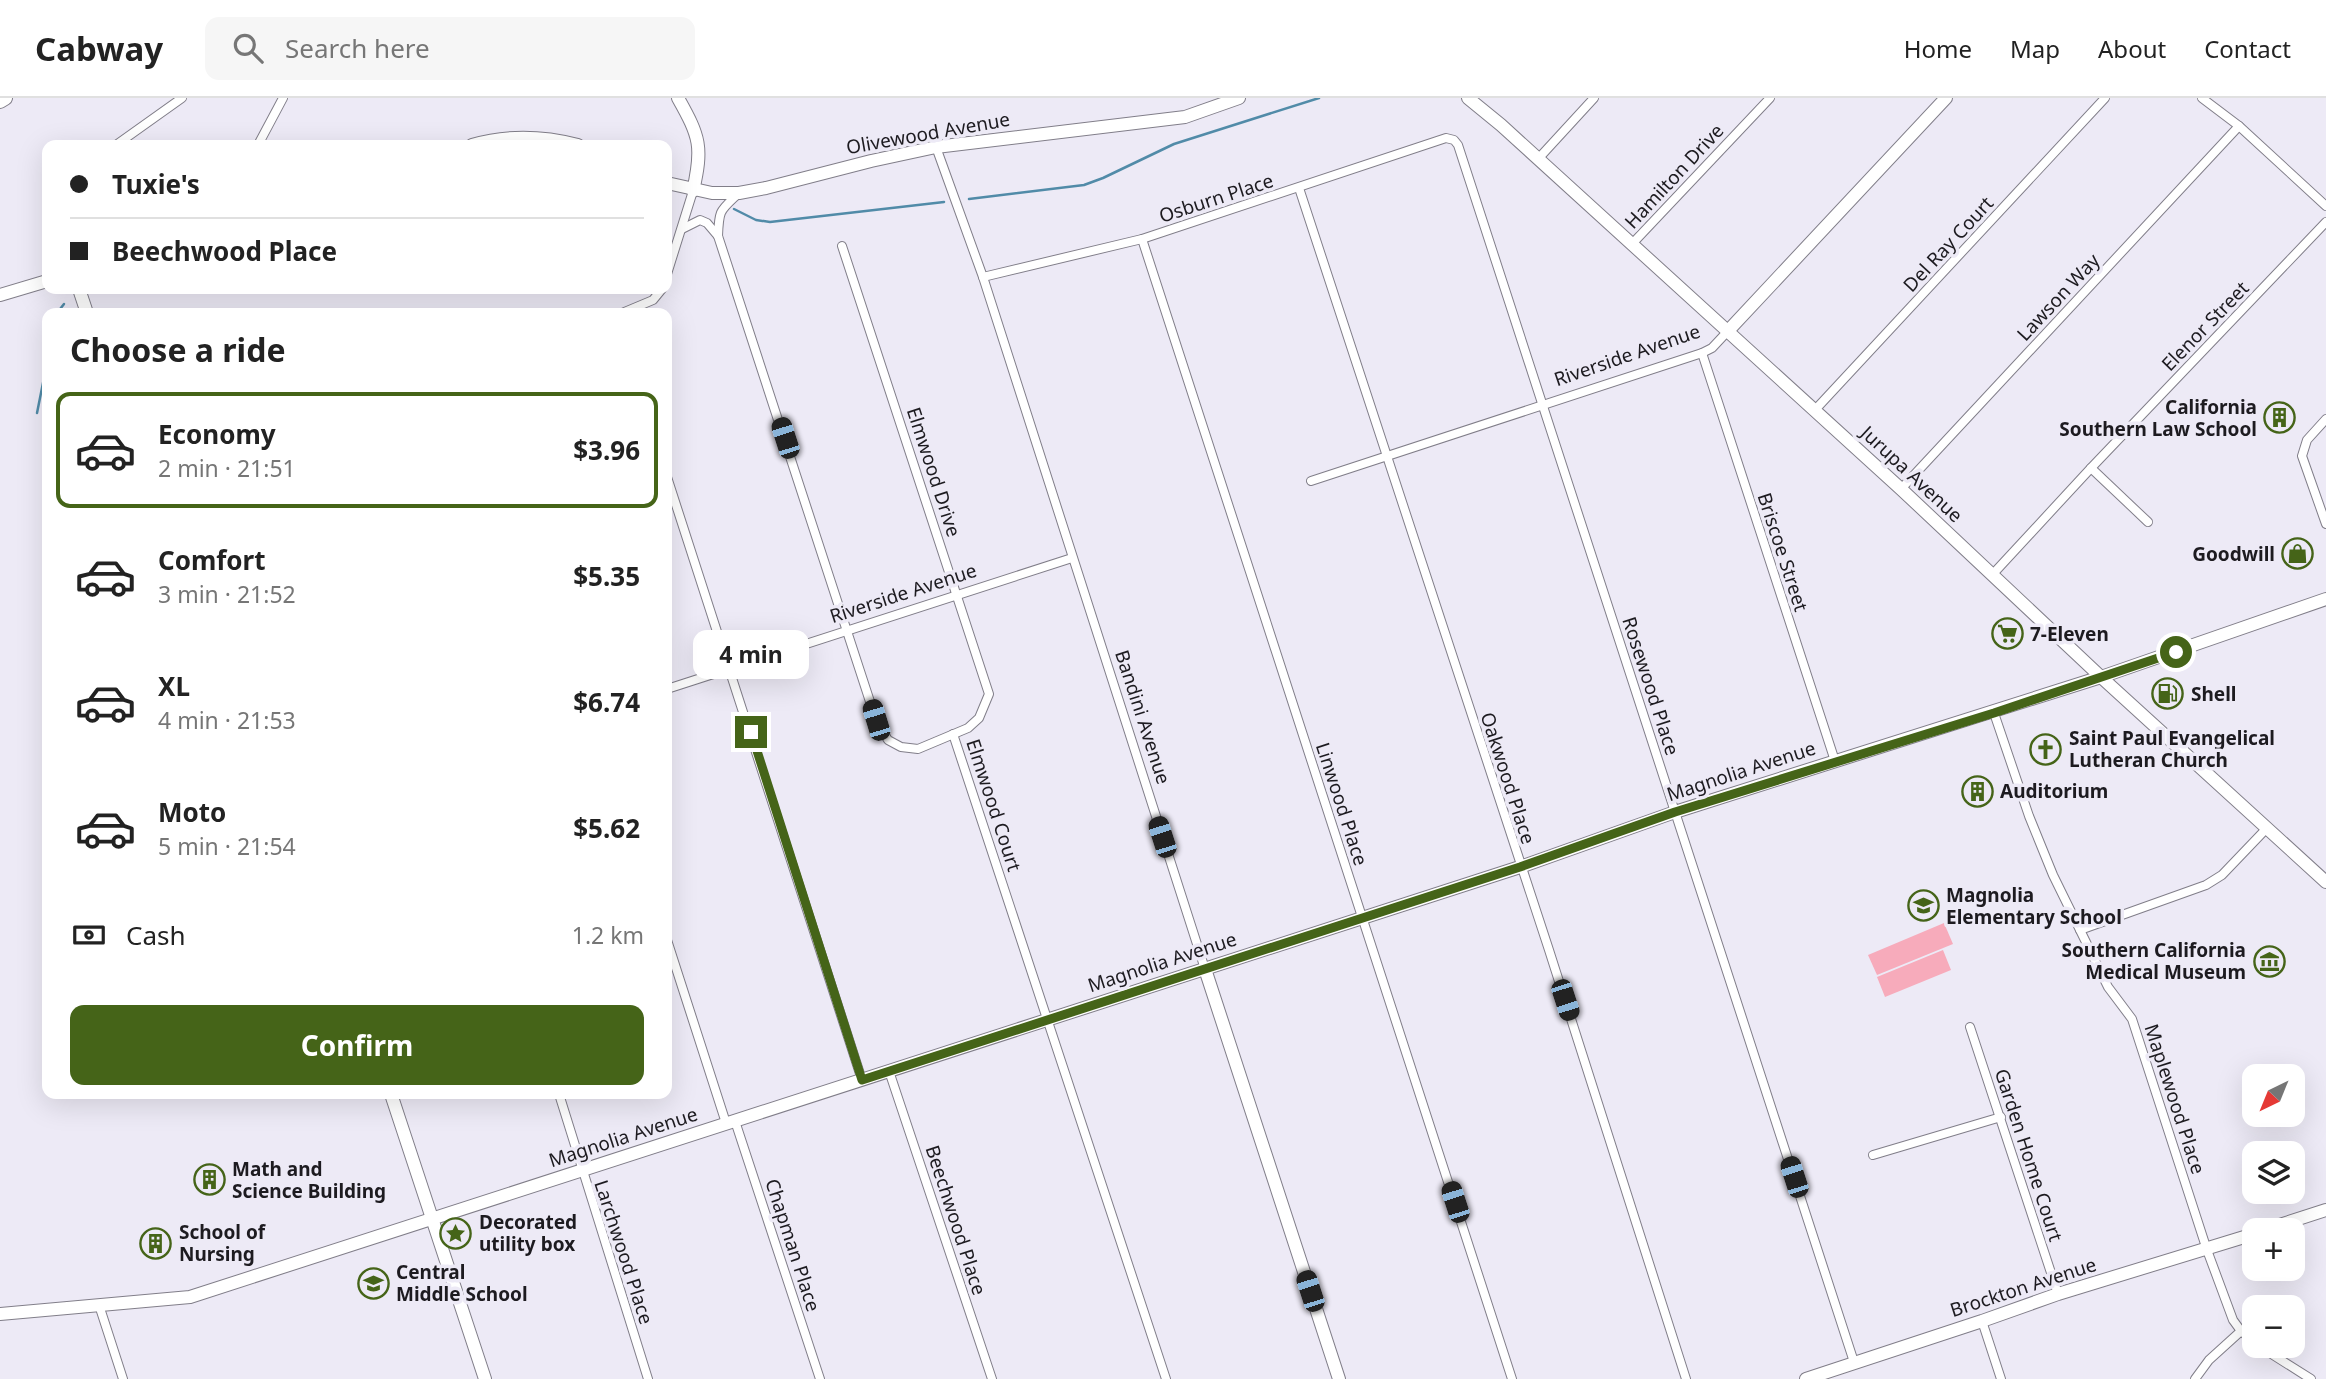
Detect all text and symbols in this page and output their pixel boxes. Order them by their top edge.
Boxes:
search box [205,17,695,80]
text: Cabway [35,26,163,71]
icon: search [229,29,267,67]
text: Search here [285,30,430,66]
text: Home [1904,32,1972,65]
text: Map [2010,32,2060,65]
text: About [2098,32,2166,65]
text: Contact [2204,32,2291,65]
street label: Olivewood Avenue [844,106,1012,160]
street label: Hamilton Drive [1619,118,1729,234]
text: Tuxie's [112,166,200,202]
street label: Osburn Place [1155,167,1277,229]
street label: Del Ray Court [1897,191,1999,297]
text: Beechwood Place [112,233,337,269]
street label: Lawson Way [2011,248,2105,346]
street label: Elenor Street [2156,275,2254,376]
street label: Riverside Avenue [1550,318,1704,392]
text: Choose a ride [70,328,286,371]
place label: California Southern Law School [2059,394,2257,442]
building icon: California Southern Law School [2263,401,2297,435]
street label: Elmwood Drive [901,404,967,540]
car [769,415,802,461]
text: Economy [158,416,276,452]
icon: car [74,419,137,482]
street label: Jurupa Avenue [1854,419,1969,528]
text: $3.96 [573,432,640,468]
text: 2 min · 21:51 [158,452,296,484]
street label: Briscoe Street [1752,489,1814,615]
shop icon: Goodwill [2281,537,2315,571]
place label: Goodwill [2192,541,2275,567]
text: Comfort [158,542,266,578]
icon: car [74,545,137,608]
street label: Riverside Avenue [826,557,980,629]
text: $5.35 [573,558,640,594]
text: 3 min · 21:52 [158,578,296,610]
street label: Rosewood Place [1616,613,1686,759]
supermarket icon: 7-Eleven [1990,617,2024,651]
place label: 7-Eleven [2030,621,2109,647]
callout: 4 min [693,630,809,680]
route start [2160,636,2192,668]
text: 4 min [719,638,783,670]
street label: Bandini Avenue [1109,647,1177,787]
text: XL [158,668,190,704]
icon: car [74,671,137,734]
fuel station icon: Shell [2151,677,2185,711]
place label: Shell [2191,681,2237,707]
text: $6.74 [573,684,640,720]
car [860,697,893,743]
text: 4 min · 21:53 [158,704,296,736]
street label: Oakwood Place [1474,709,1542,847]
route end [735,716,767,748]
place label: Saint Paul Evangelical Lutheran Church [2069,725,2275,773]
church icon: Saint Paul Evangelical Lutheran Church [2029,732,2063,766]
street label: Elmwood Court [960,735,1028,875]
street label: Magnolia Avenue [1663,735,1819,807]
street label: Linwood Place [1310,739,1374,869]
building icon: Auditorium [1960,774,1994,808]
place label: Auditorium [2000,778,2108,804]
text: Moto [158,794,226,830]
icon: car [74,797,137,860]
text: $5.62 [573,810,640,846]
car [1146,814,1179,860]
text: 5 min · 21:54 [158,830,296,862]
place label: Magnolia Elementary School [1946,882,2122,930]
school or university icon: Magnolia Elementary School [1906,889,1940,923]
icon: cash [70,916,108,954]
text: Cash [126,917,186,953]
text: 1.2 km [572,919,644,951]
street label: Magnolia Avenue [1084,926,1240,998]
place label: Southern California Medical Museum [2062,937,2246,985]
museum icon: Southern California Medical Museum [2252,944,2286,978]
car [1549,977,1582,1023]
button: Confirm [70,1005,644,1085]
street label: Maplewood Place [2138,1021,2212,1177]
north arrow [2242,1064,2305,1127]
map controls [2242,1064,2305,1358]
street label: Garden Home Court [1989,1065,2069,1245]
street label: Magnolia Avenue [545,1101,701,1173]
button: layers [2242,1141,2305,1204]
street label: Beechwood Place [920,1142,992,1298]
car [1778,1154,1811,1200]
place label: Math and Science Building [232,1156,386,1204]
building icon: Math and Science Building [192,1163,226,1197]
street label: Chapman Place [759,1175,827,1315]
street label: Larchwood Place [588,1176,660,1328]
car [1439,1179,1472,1225]
place label: Decorated utility box [479,1209,577,1257]
place icon: Decorated utility box [439,1216,473,1250]
button: + [2242,1218,2305,1281]
place label: School of Nursing [179,1219,267,1267]
building icon: School of Nursing [139,1226,173,1260]
street label: Brockton Avenue [1947,1251,2099,1323]
place label: Central Middle School [396,1259,528,1307]
school or university icon: Central Middle School [356,1266,390,1300]
car [1294,1268,1327,1314]
button: − [2242,1295,2305,1358]

